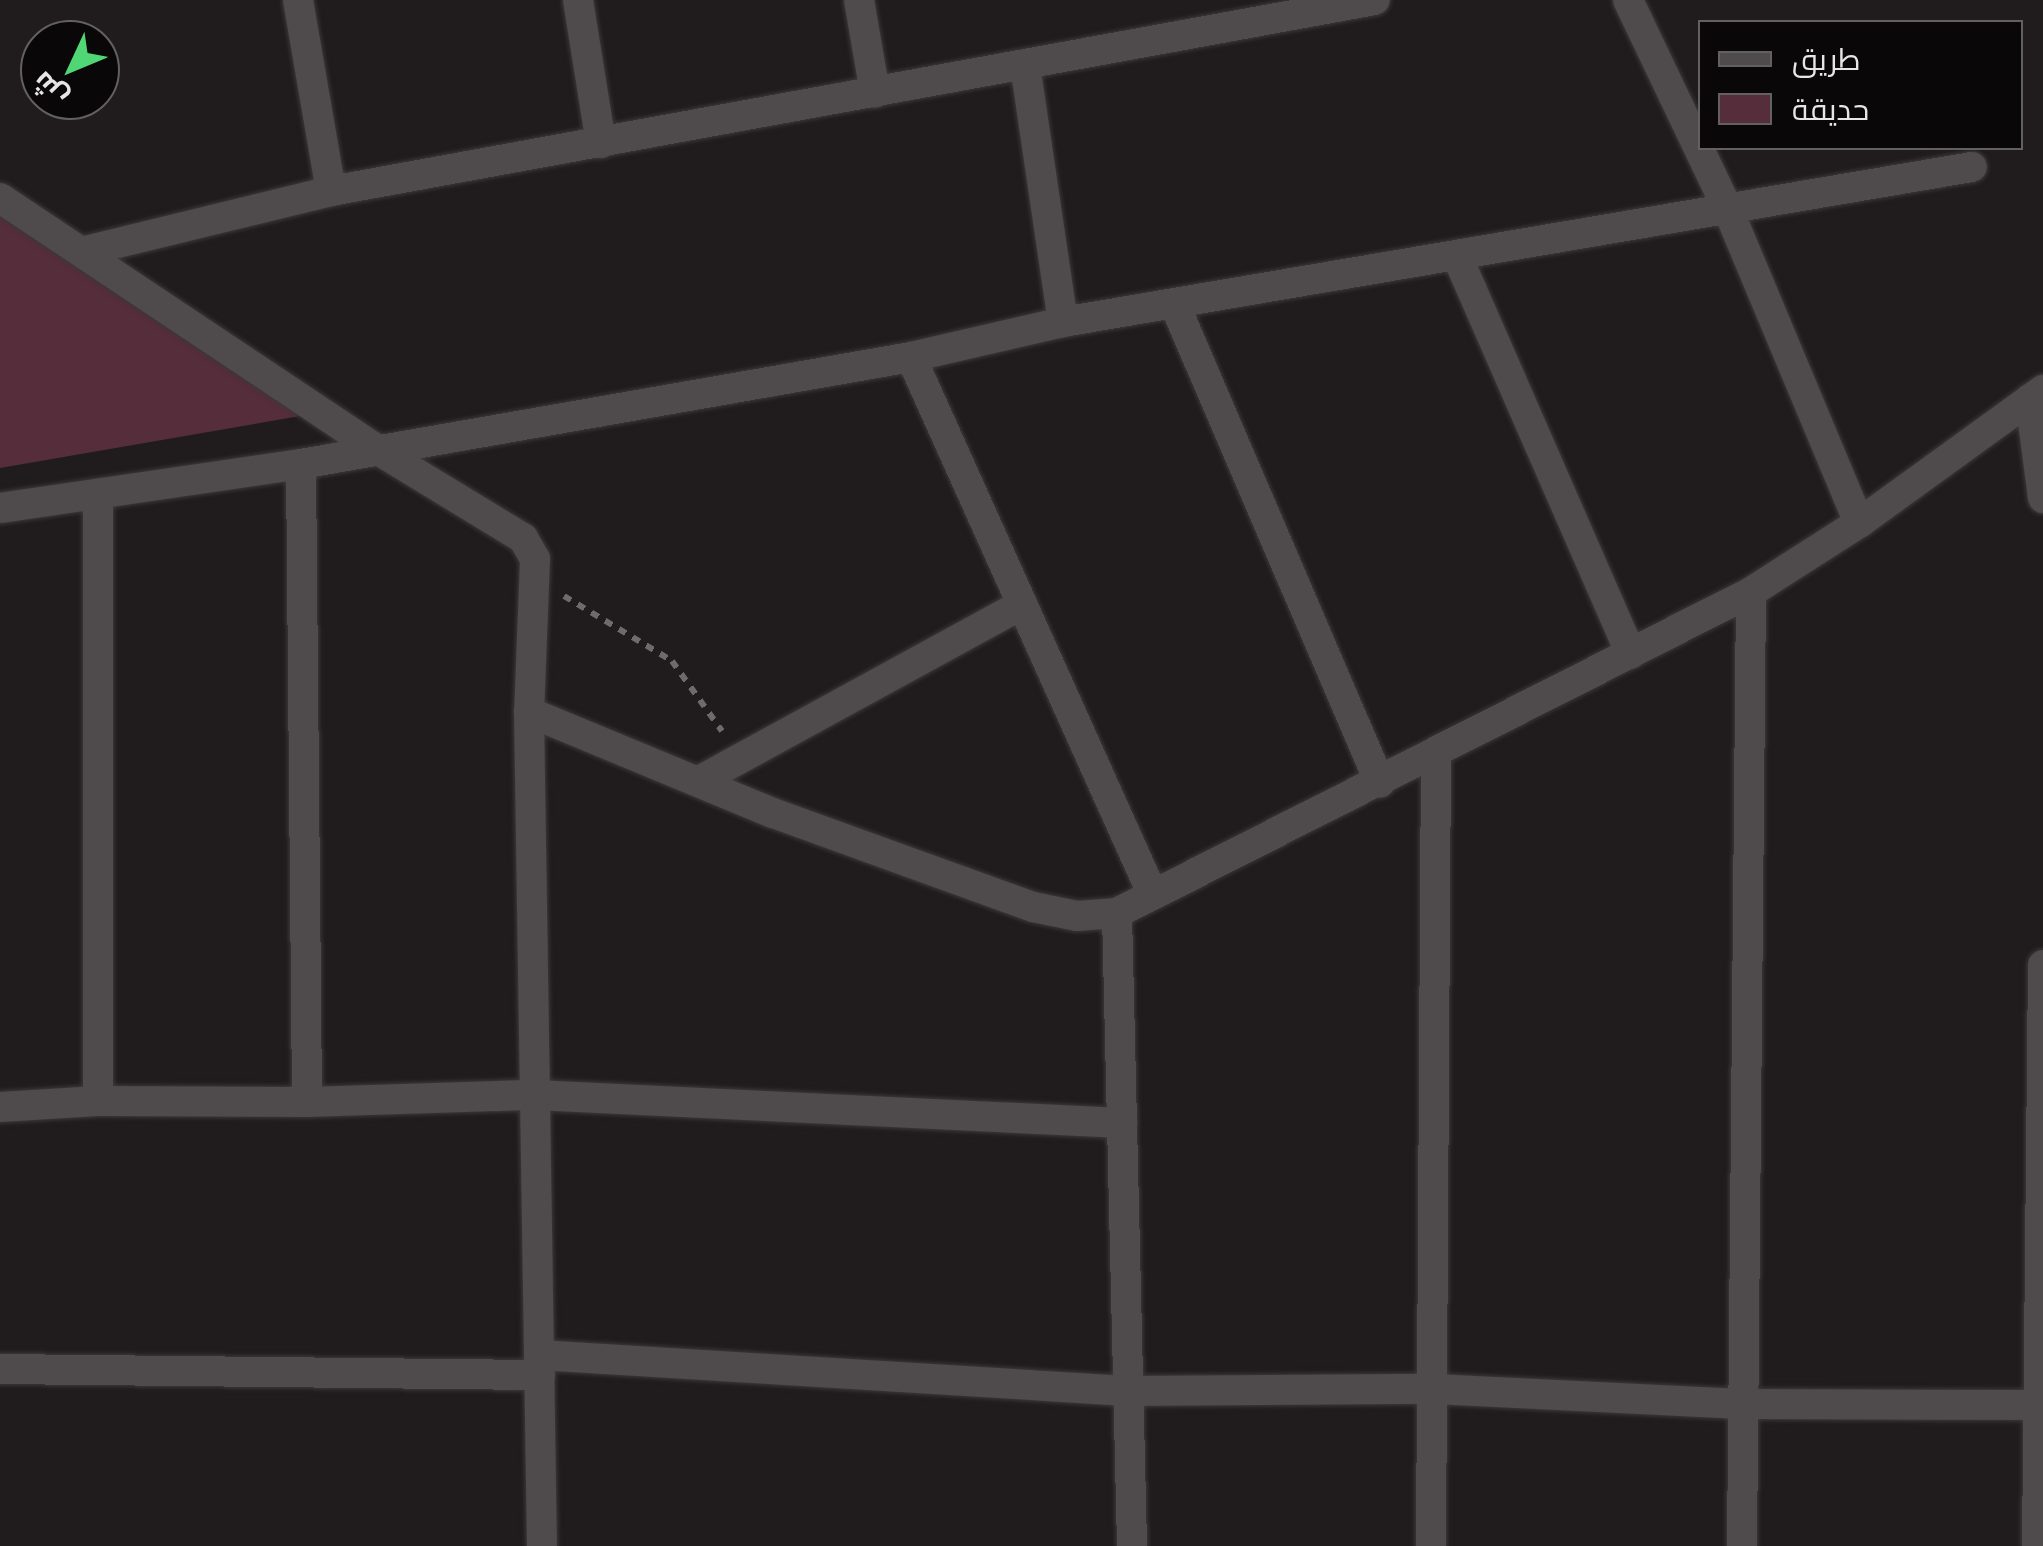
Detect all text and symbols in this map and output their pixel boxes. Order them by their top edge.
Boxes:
north arrow [20,20,120,120]
legend [1698,20,2023,150]
text: طريق [1792,41,1861,78]
text: ش [25,65,75,114]
text: حديقة [1792,91,1869,128]

